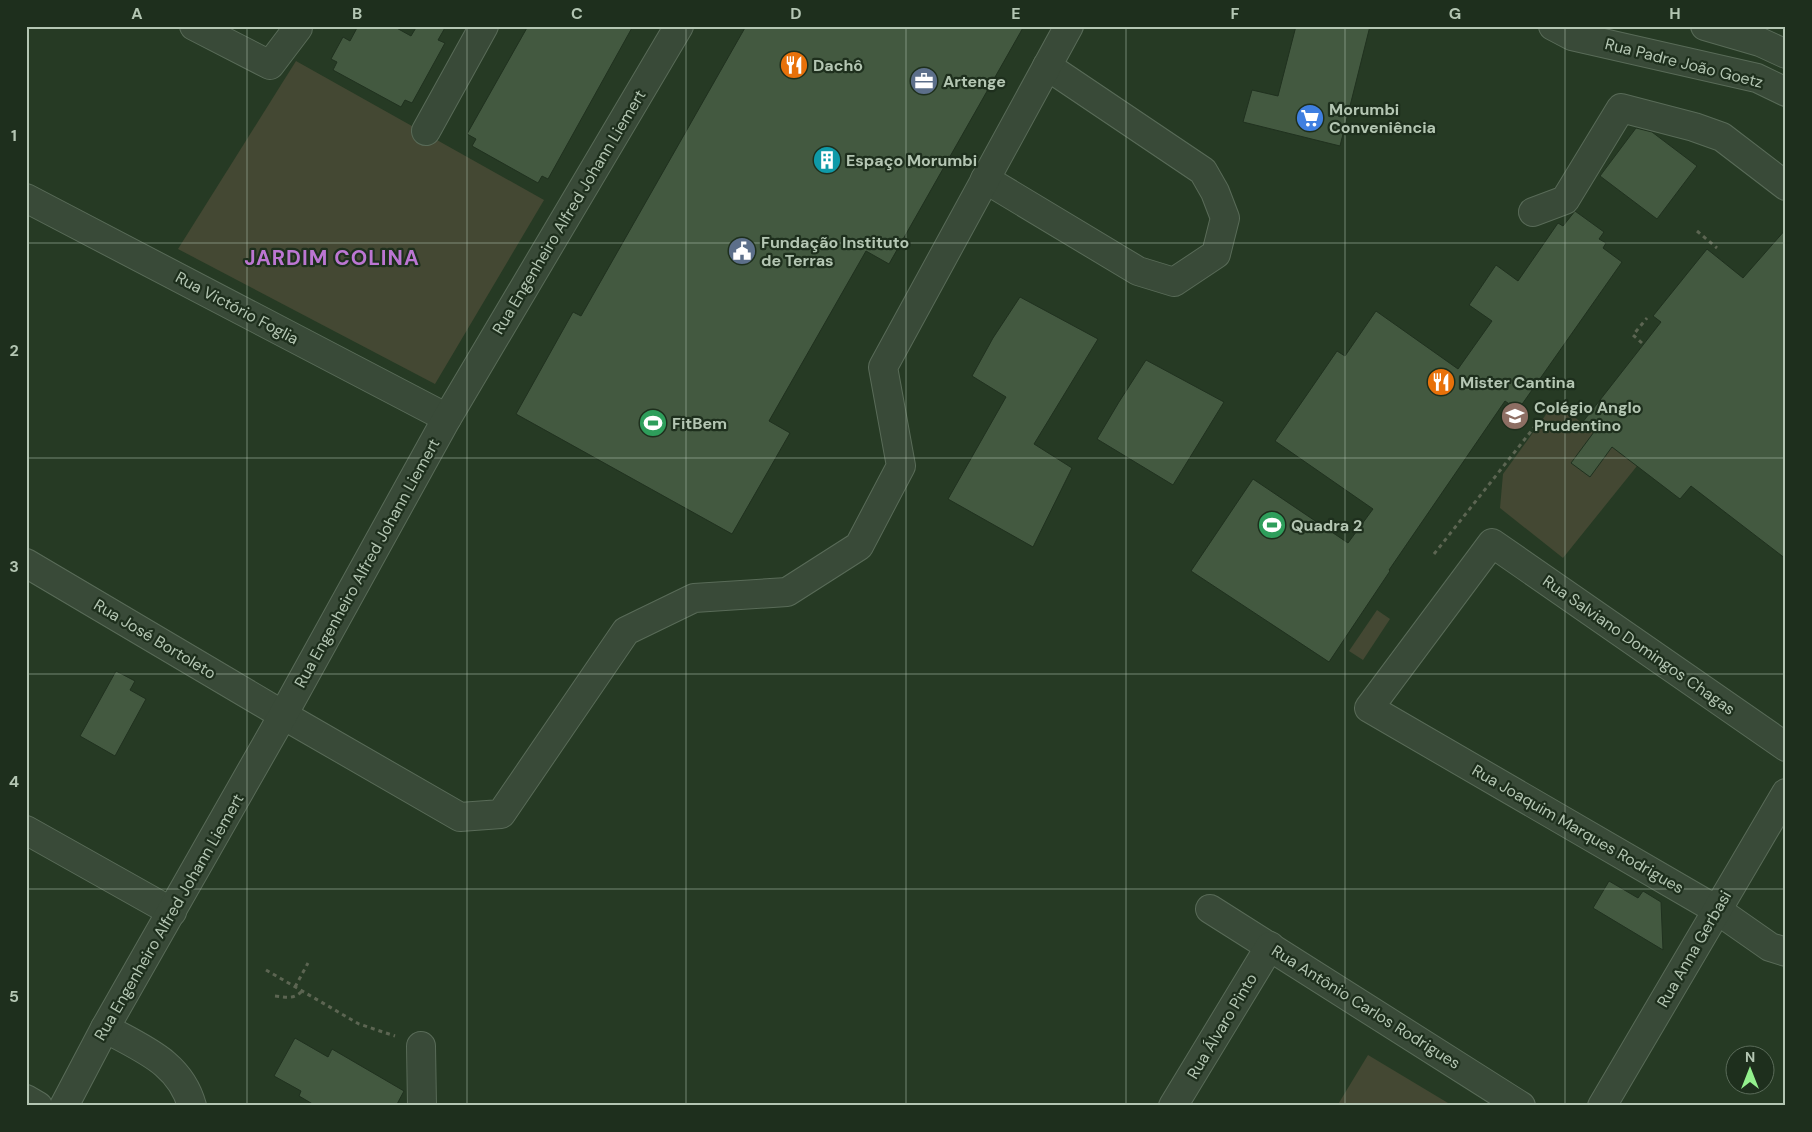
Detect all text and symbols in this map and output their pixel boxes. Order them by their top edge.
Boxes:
text: A [131,3,143,24]
text: B [352,3,362,24]
text: C [571,3,583,24]
text: D [790,3,802,24]
text: E [1011,3,1021,24]
text: F [1231,3,1240,24]
text: G [1449,3,1461,24]
text: H [1669,3,1681,24]
street label: Rua Padre João Goetz [1603,33,1765,93]
restaurant icon: Dachô [779,50,809,80]
place label: Dachô [813,55,863,76]
office icon: Artenge [909,66,939,96]
place label: Artenge [943,71,1006,92]
street label: Rua Engenheiro Alfred Johann Liemert [487,86,651,338]
place label: Morumbi Conveniência [1329,99,1436,138]
supermarket icon: Morumbi Conveniência [1295,103,1325,133]
text: 1 [11,125,17,146]
building icon: Espaço Morumbi [812,145,842,175]
place label: Espaço Morumbi [846,150,977,171]
place label: Fundação Instituto de Terras [761,232,909,271]
public building icon: Fundação Instituto de Terras [727,236,757,266]
district label: JARDIM COLINA [244,244,420,272]
street label: Rua Victório Foglia [172,267,302,349]
text: 2 [9,340,19,361]
restaurant icon: Mister Cantina [1426,367,1456,397]
place label: Mister Cantina [1460,372,1575,393]
place label: Colégio Anglo Prudentino [1534,397,1642,436]
school or university icon: Colégio Anglo Prudentino [1500,401,1530,431]
sports icon: FitBem [638,408,668,438]
place label: FitBem [672,413,727,434]
street label: Rua Engenheiro Alfred Johann Liemert [290,435,444,691]
sports icon: Quadra 2 [1257,510,1287,540]
place label: Quadra 2 [1291,515,1362,536]
text: 3 [9,556,19,577]
street label: Rua Salviano Domingos Chagas [1539,570,1739,720]
street label: Rua José Bortoleto [90,594,220,684]
street label: Rua Joaquim Marques Rodrigues [1468,760,1688,898]
text: 4 [9,771,19,792]
street label: Rua Engenheiro Alfred Johann Liemert [89,790,249,1044]
street label: Rua Anna Gerbasi [1652,887,1736,1011]
street label: Rua Antônio Carlos Rodrigues [1268,940,1464,1074]
street label: Rua Álvaro Pinto [1182,969,1262,1083]
text: 5 [9,986,19,1007]
north arrow [1724,1044,1774,1094]
text: N [1745,1048,1755,1066]

